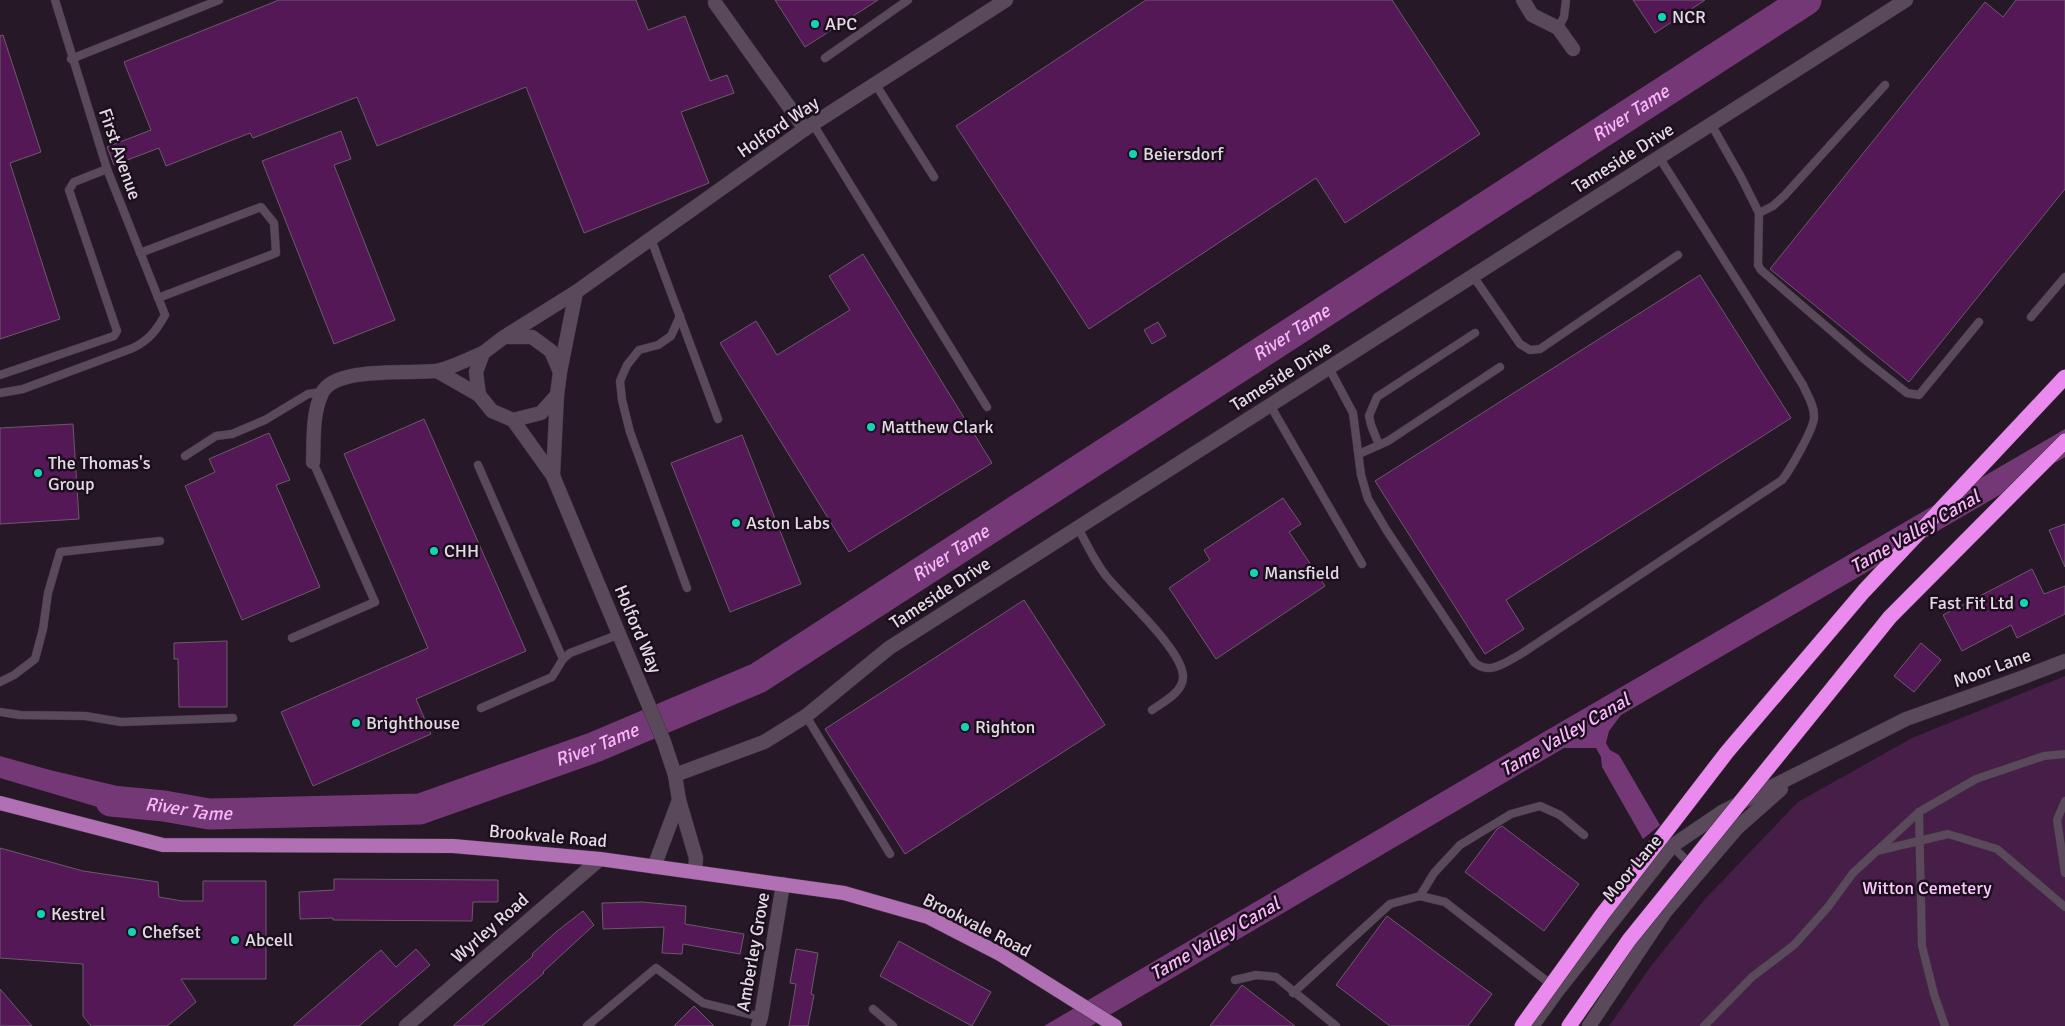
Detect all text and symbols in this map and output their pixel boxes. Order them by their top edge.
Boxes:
place label: NCR [1672,6,1706,28]
marker: NCR [1656,11,1668,23]
place label: APC [825,13,857,35]
marker: APC [809,18,821,30]
water label: River Tame [1587,79,1675,147]
street label: Holford Way [733,91,824,162]
street label: First Avenue [94,105,146,203]
street label: Tameside Drive [1568,118,1678,198]
place label: Beiersdorf [1143,143,1224,165]
marker: Beiersdorf [1127,148,1139,160]
water label: River Tame [1248,298,1336,367]
street label: Tameside Drive [1226,336,1336,416]
place label: Matthew Clark [881,416,994,438]
marker: Matthew Clark [865,421,877,433]
place label: The Thomas's Group [48,452,151,495]
marker: The Thomas's Group [32,467,44,479]
water label: Tame Valley Canal [1846,484,1985,579]
place label: Aston Labs [746,512,830,534]
marker: Aston Labs [730,517,742,529]
water label: River Tame [907,519,995,587]
place label: CHH [444,540,479,562]
marker: CHH [428,545,440,557]
street label: Tameside Drive [886,552,994,634]
place label: Mansfield [1264,562,1340,584]
marker: Mansfield [1248,567,1260,579]
street label: Holford Way [610,582,667,677]
place label: Fast Fit Ltd [1929,592,2014,614]
marker: Fast Fit Ltd [2018,597,2030,609]
street label: Moor Lane [1950,644,2034,692]
water label: Tame Valley Canal [1496,687,1635,782]
place label: Brighthouse [366,712,460,734]
place label: Righton [975,716,1035,738]
marker: Brighthouse [350,717,362,729]
water label: River Tame [552,717,644,772]
marker: Righton [959,721,971,733]
water label: River Tame [144,792,234,826]
street label: Brookvale Road [488,820,608,852]
street label: Moor Lane [1598,830,1666,906]
park label: Witton Cemetery [1862,877,1992,899]
street label: Brookvale Road [919,888,1035,962]
street label: Wyrley Road [447,889,533,967]
street label: Amberley Grove [732,891,774,1013]
water label: Tame Valley Canal [1146,891,1285,986]
place label: Kestrel [51,903,105,925]
marker: Kestrel [35,908,47,920]
place label: Chefset [142,921,201,943]
marker: Chefset [126,926,138,938]
place label: Abcell [245,929,293,951]
marker: Abcell [229,934,241,946]

